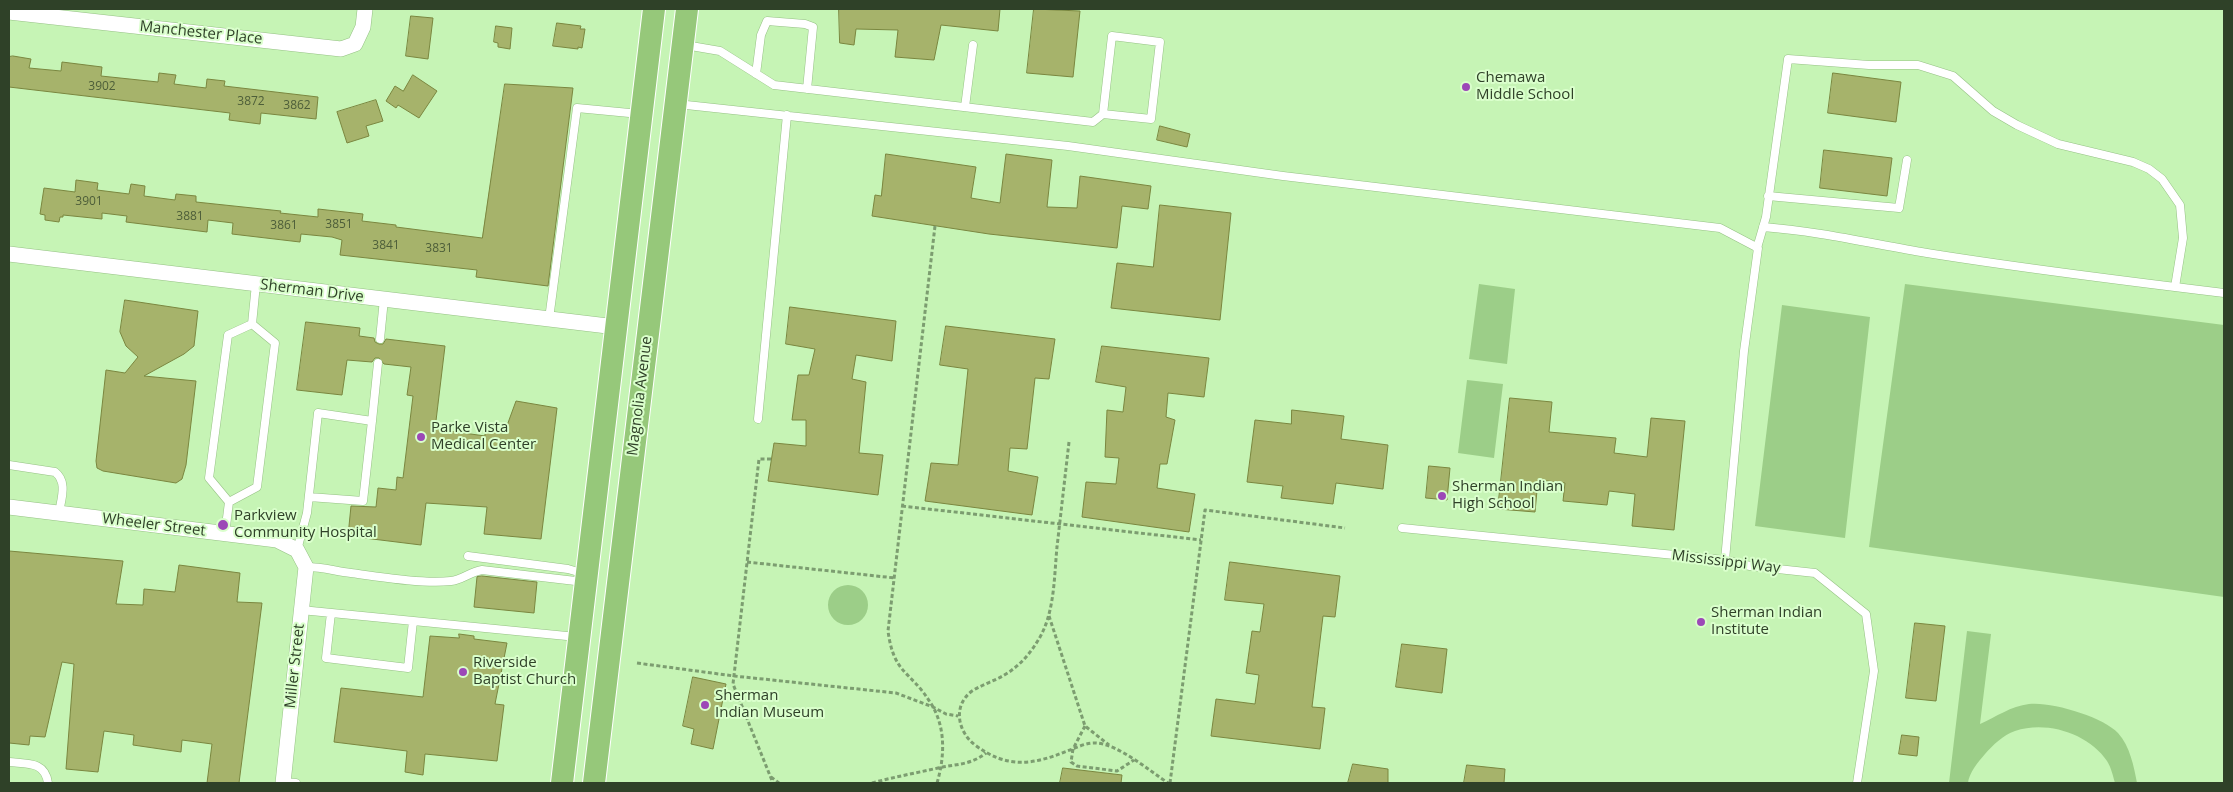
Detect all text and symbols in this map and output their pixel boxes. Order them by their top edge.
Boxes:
street label: Manchester Place [139,18,263,48]
place label: Chemawa Middle School [1476,69,1574,104]
house number: 3902 [88,80,116,94]
marker: Chemawa Middle School [1460,81,1472,93]
house number: 3872 [237,95,265,109]
house number: 3862 [283,99,311,113]
house number: 3901 [75,195,103,209]
house number: 3881 [176,210,204,224]
house number: 3851 [325,218,353,232]
house number: 3861 [270,219,298,233]
house number: 3841 [372,239,400,253]
house number: 3831 [425,242,453,256]
street label: Sherman Drive [259,276,365,306]
street label: Magnolia Avenue [624,335,656,457]
place label: Parke Vista Medical Center [431,419,536,454]
marker: Parke Vista Medical Center [415,431,427,443]
place label: Sherman Indian High School [1452,478,1563,513]
marker: Sherman Indian High School [1436,490,1448,502]
place label: Parkview Community Hospital [234,507,377,542]
street label: Wheeler Street [101,510,207,540]
marker: Parkview Community Hospital [216,518,230,532]
street label: Mississippi Way [1671,546,1781,578]
place label: Sherman Indian Institute [1711,604,1822,639]
marker: Sherman Indian Institute [1695,616,1707,628]
street label: Miller Street [282,623,308,709]
place label: Riverside Baptist Church [473,654,576,689]
marker: Riverside Baptist Church [457,666,469,678]
place label: Sherman Indian Museum [715,687,824,722]
marker: Sherman Indian Museum [699,699,711,711]

